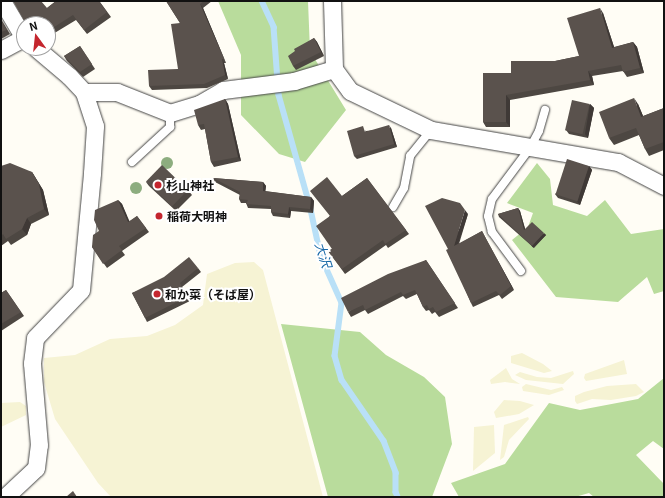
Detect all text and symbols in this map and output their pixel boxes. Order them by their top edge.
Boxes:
north arrow [16,16,56,56]
text: N [27,17,39,34]
place label: 杉山神社 [166,178,214,192]
marker: 杉山神社 [153,180,163,190]
place label: 稲荷大明神 [167,209,227,223]
marker: 稲荷大明神 [154,211,164,221]
water label: 大沢 [312,240,334,270]
place label: 和か菜（そば屋） [165,287,261,301]
marker: 和か菜（そば屋） [152,289,162,299]

